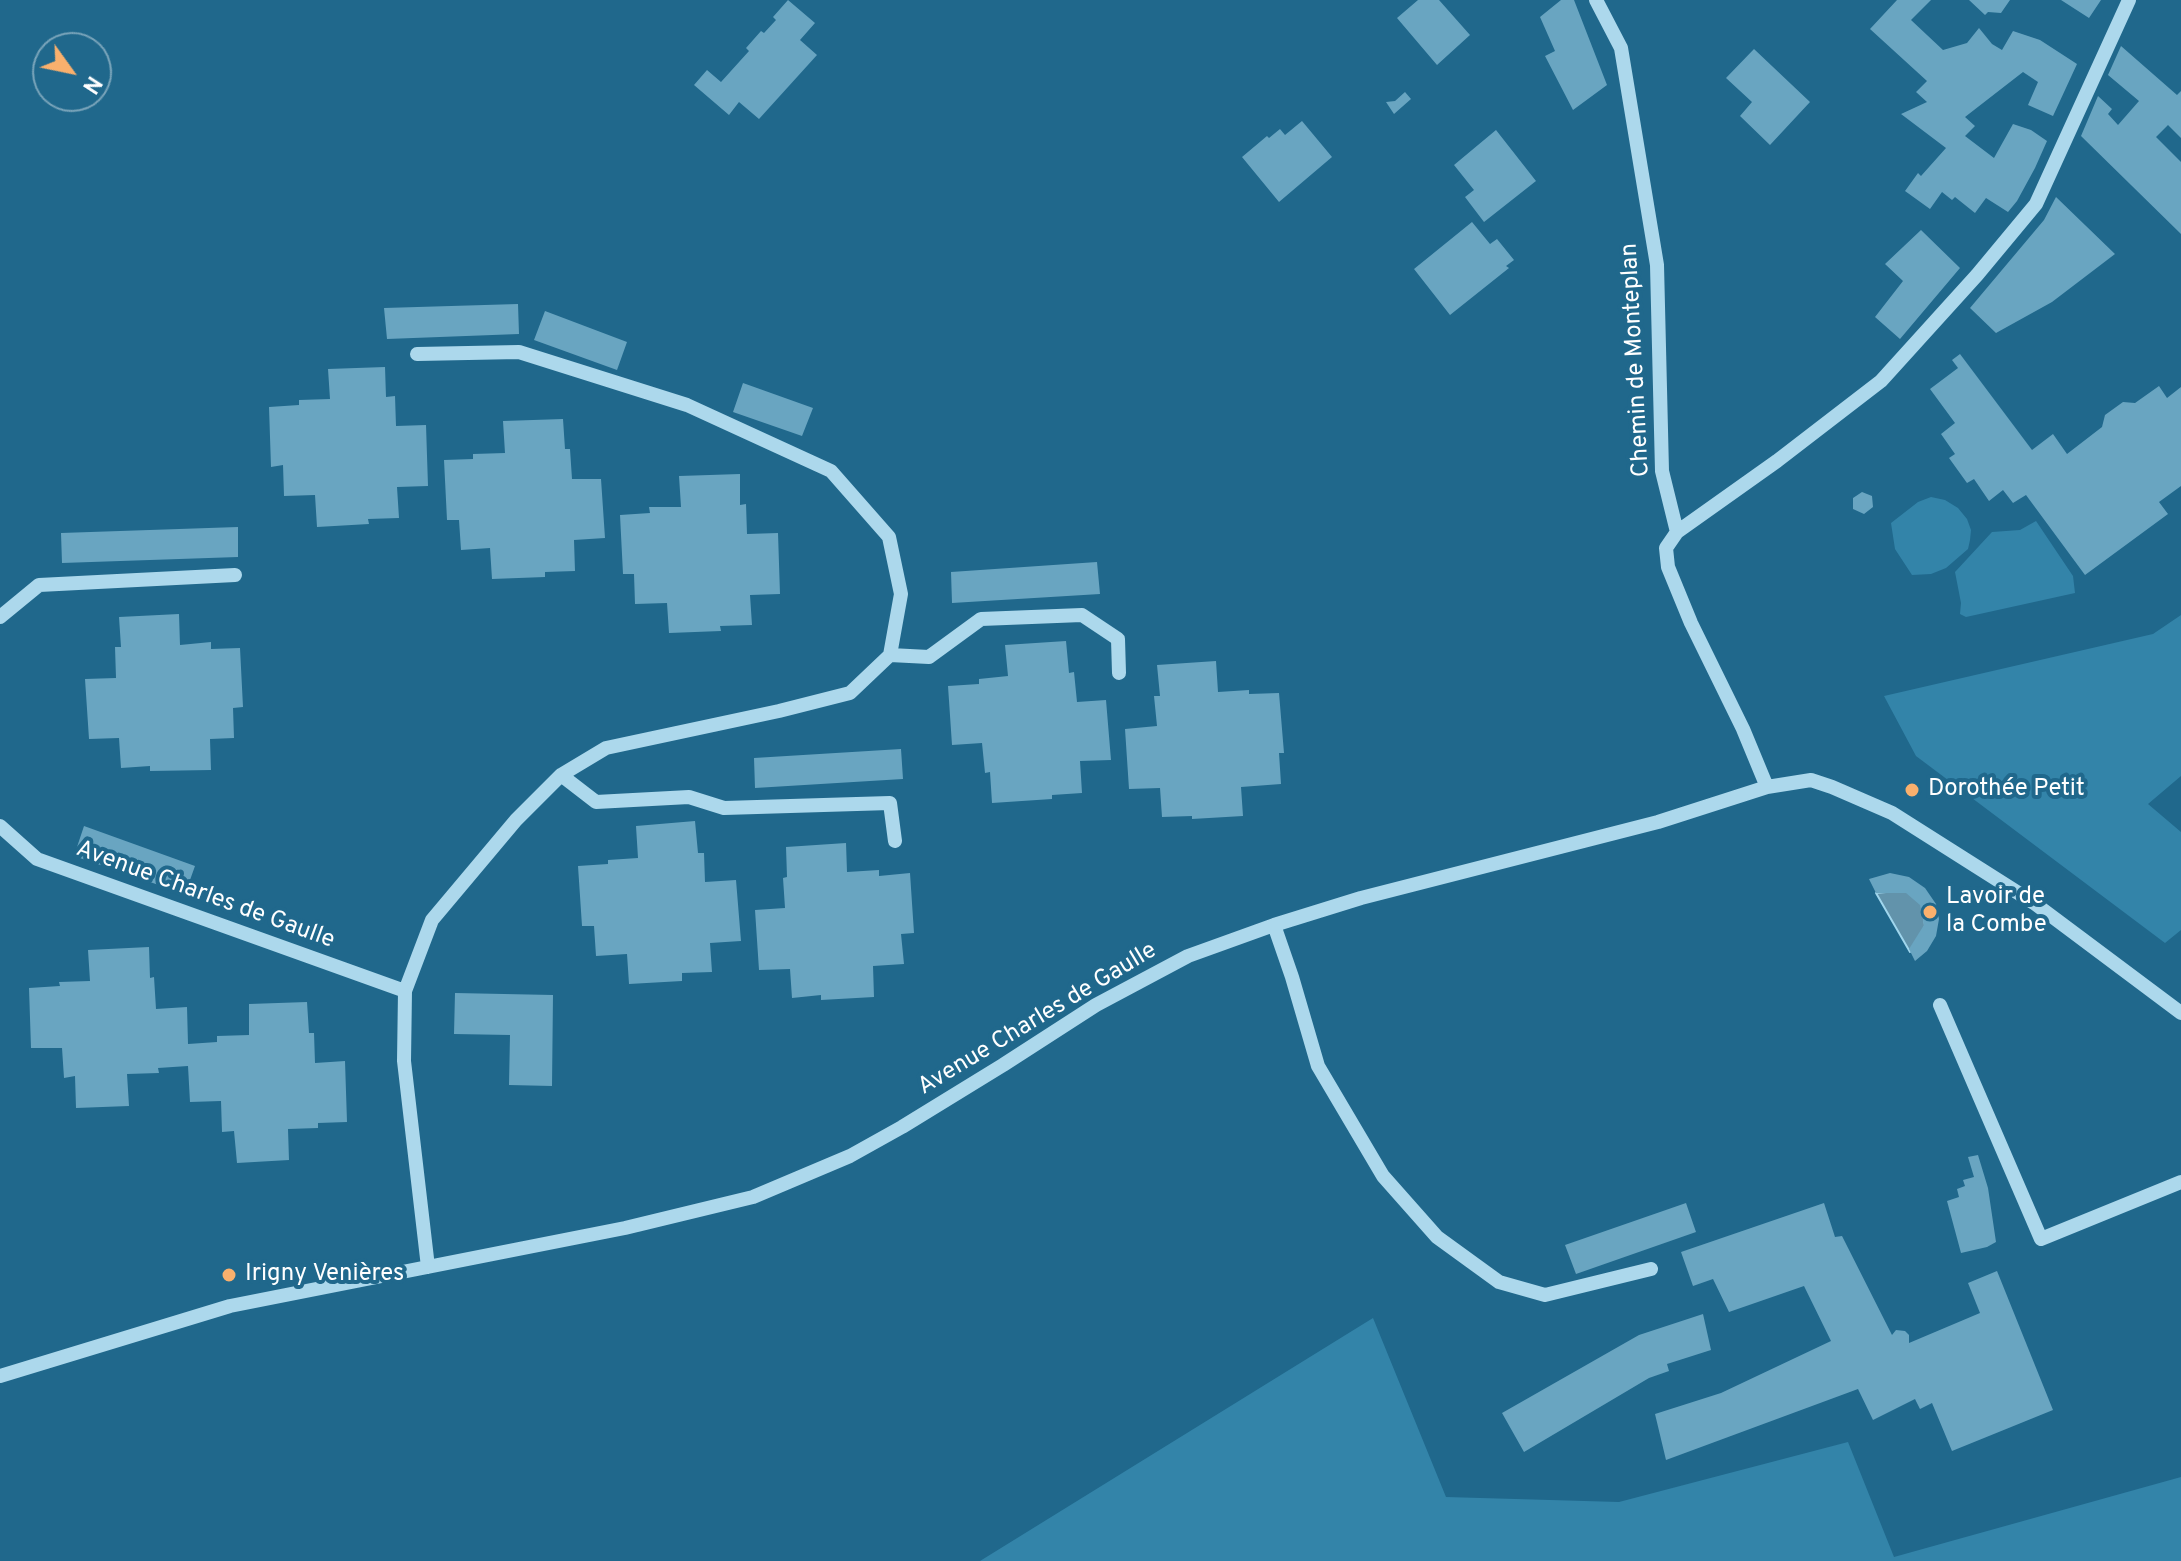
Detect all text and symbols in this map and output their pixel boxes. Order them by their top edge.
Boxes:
north arrow [32,32,112,112]
text: N [75,70,106,98]
street label: Chemin de Monteplan [1616,242,1658,478]
place label: Dorothée Petit [1928,776,2085,804]
marker: Dorothée Petit [1903,781,1921,799]
street label: Avenue Charles de Gaulle [72,836,338,956]
place label: Lavoir de la Combe [1946,884,2047,940]
marker: Lavoir de la Combe [1921,903,1939,921]
street label: Avenue Charles de Gaulle [913,937,1163,1103]
place label: Irigny Venières [245,1261,404,1289]
marker: Irigny Venières [220,1266,238,1284]

